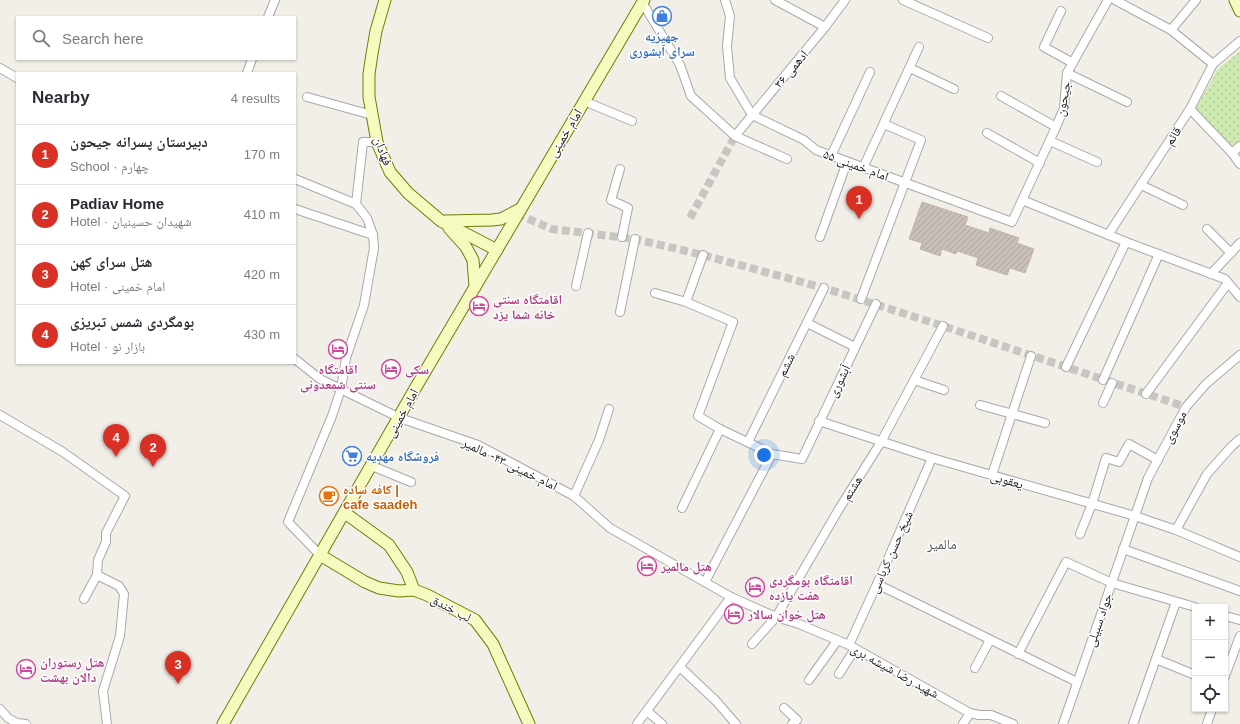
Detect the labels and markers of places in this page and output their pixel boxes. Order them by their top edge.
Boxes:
shop icon: جهیزیه سرای آبشوری [651,5,673,27]
place label: جهیزیه سرای آبشوری [629,29,695,59]
pin: 1 [846,186,872,219]
place label: اقامتگاه سنتی خانه شما یزد [493,292,562,322]
hotel icon: اقامتگاه سنتی خانه شما یزد [468,295,490,317]
hotel icon: اقامتگاه سنتی شمعدونی [327,338,349,360]
hotel icon: سکی [380,358,402,380]
place label: اقامتگاه سنتی شمعدونی [300,362,376,393]
place label: سکی [405,362,429,378]
pin: 4 [103,424,129,457]
pin: 2 [140,434,166,467]
supermarket icon: فروشگاه مهدیه [341,445,363,467]
place label: فروشگاه مهدیه [366,449,439,464]
place label: کافه ساده | cafe saadeh [343,482,417,512]
cafe icon: کافه ساده | cafe saadeh [318,485,340,507]
hotel icon: هتل مالمير [636,555,658,577]
place label: هتل مالمير [660,559,712,575]
place label: اقامتگاه بومگردی هفت یازده [769,573,853,603]
hotel icon: اقامتگاه بومگردی هفت یازده [744,576,766,598]
hotel icon: هتل خوان سالار [723,603,745,625]
place label: هتل خوان سالار [747,607,826,623]
pin: 3 [165,651,191,684]
place label: هتل رستوران دالان بهشت [40,655,105,685]
hotel icon: هتل رستوران دالان بهشت [15,658,37,680]

